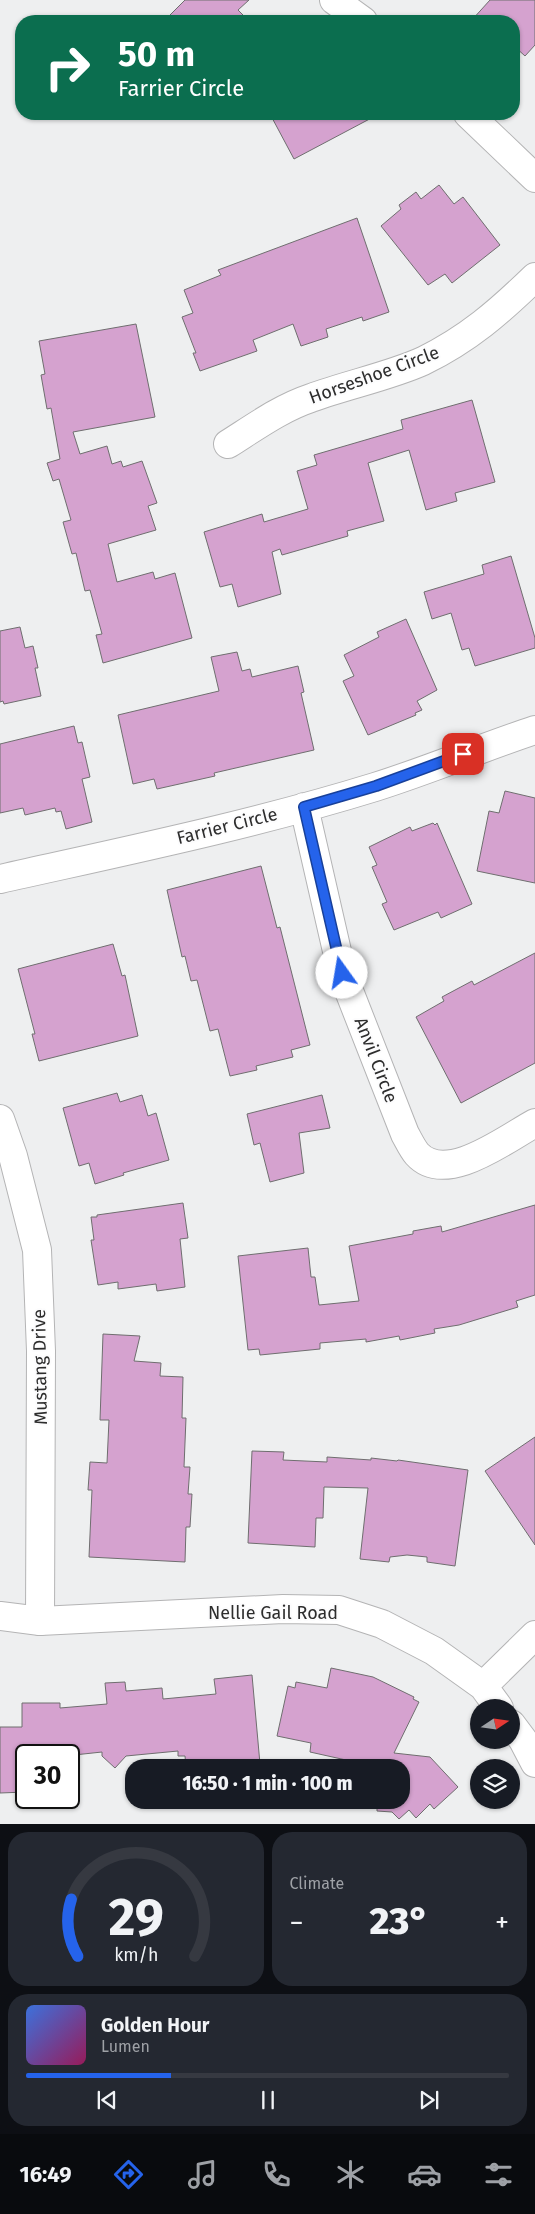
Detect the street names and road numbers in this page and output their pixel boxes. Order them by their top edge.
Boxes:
street label: Horseshoe Circle [306,341,442,409]
street label: Farrier Circle [174,803,280,849]
street label: Anvil Circle [350,1014,402,1106]
street label: Mustang Drive [28,1309,52,1425]
street label: Nellie Gail Road [208,1602,338,1624]

